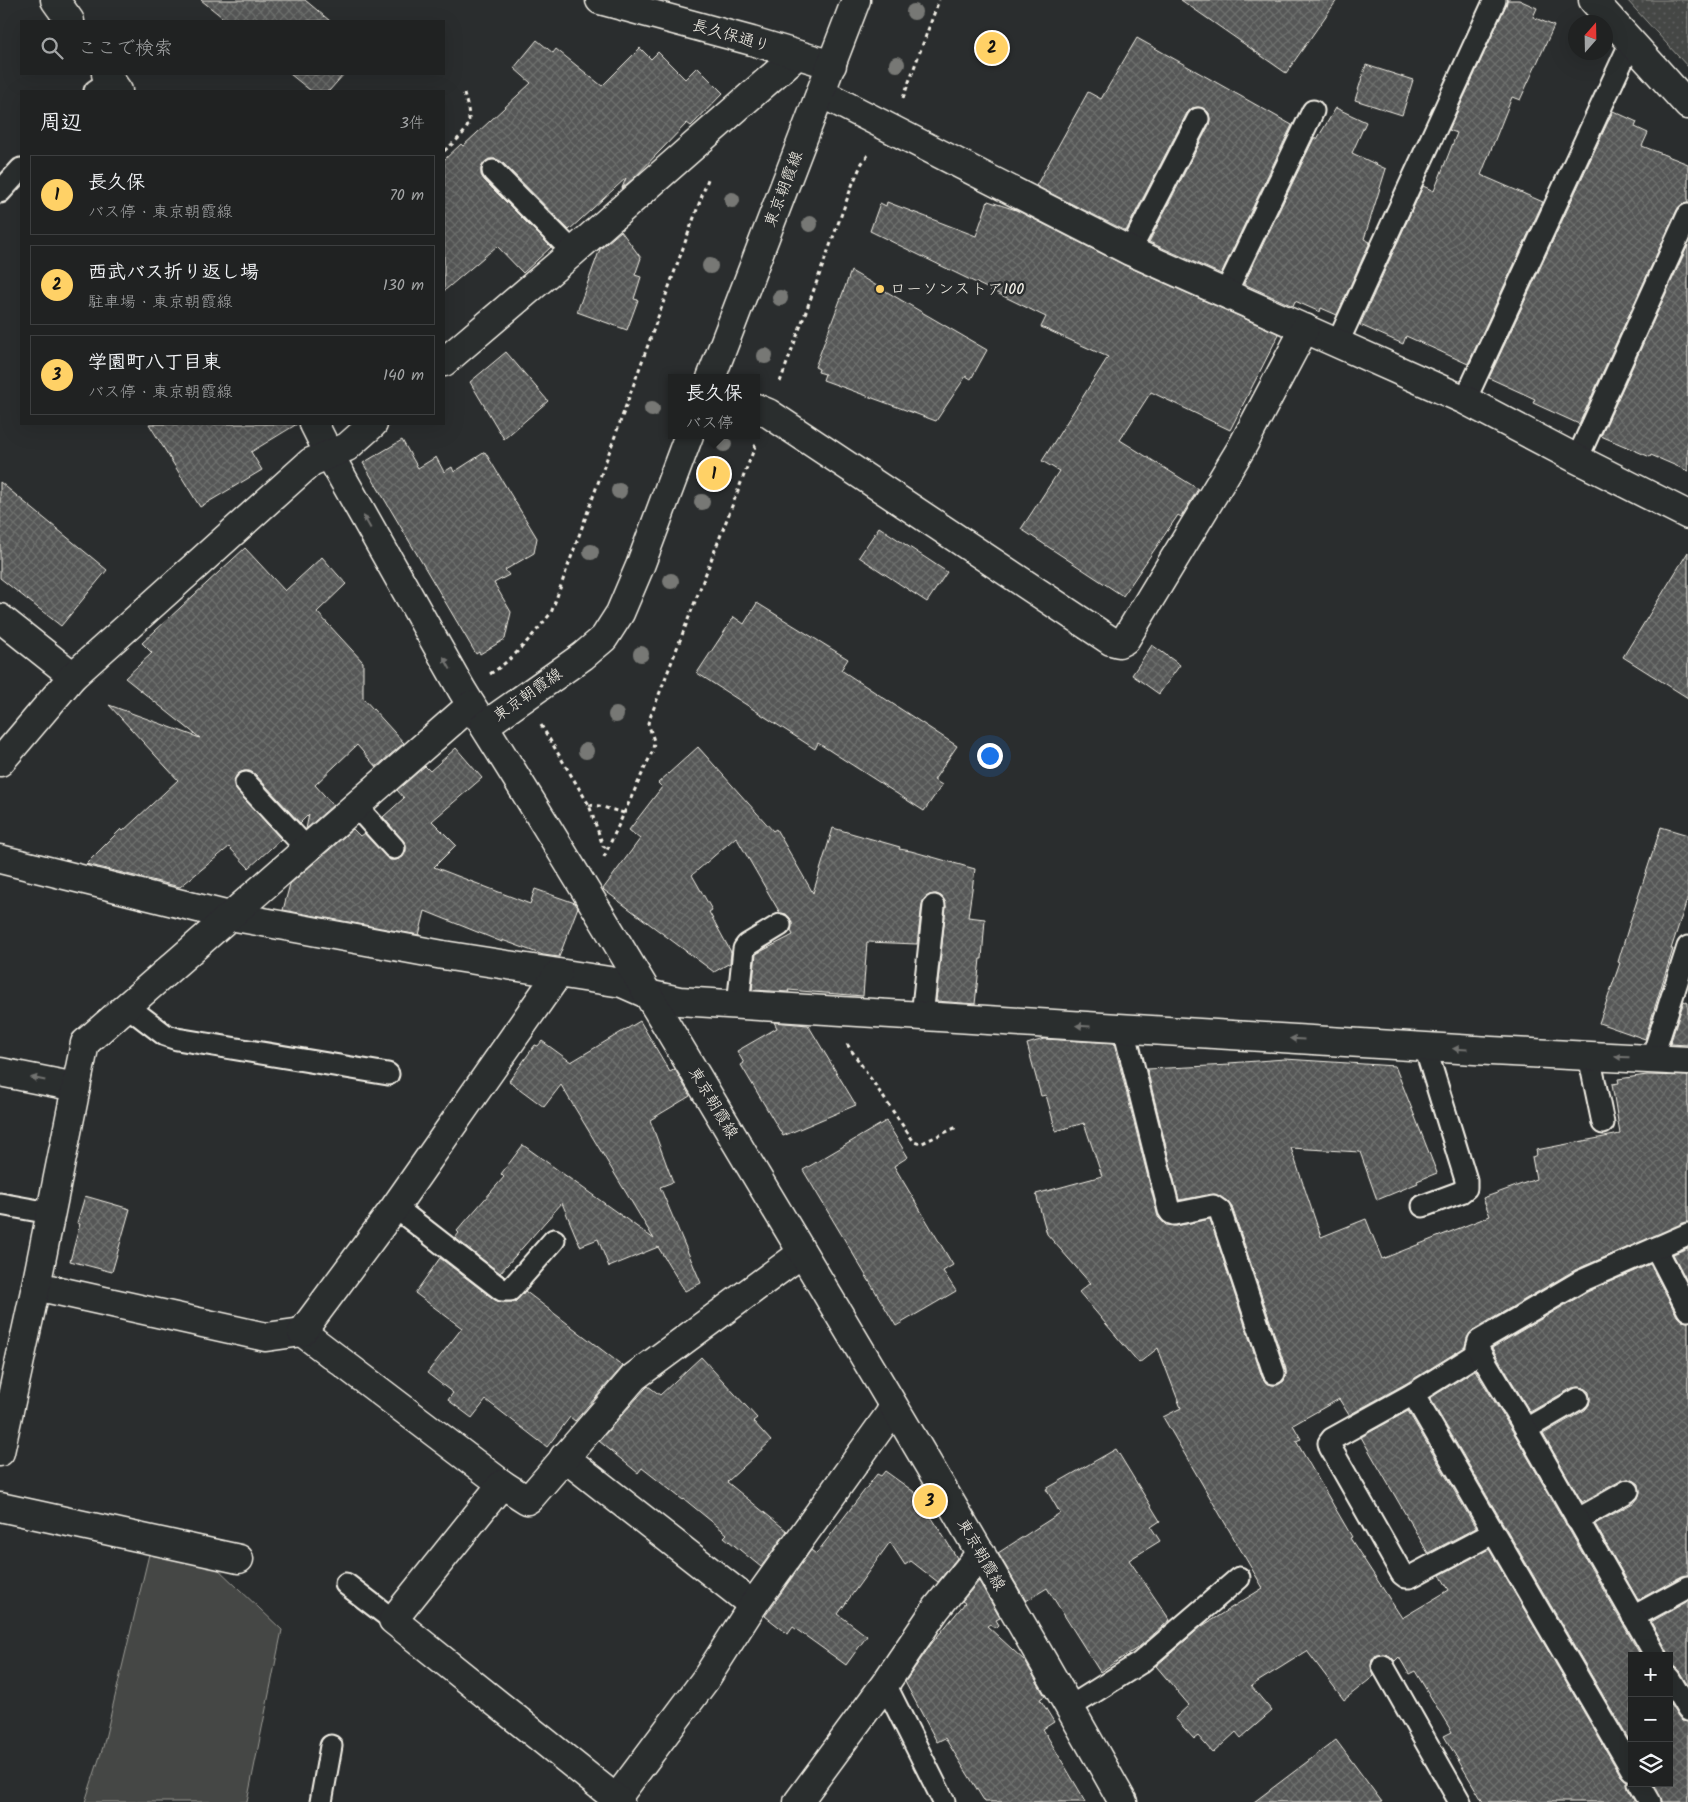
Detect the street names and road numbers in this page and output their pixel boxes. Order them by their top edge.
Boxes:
street label: 長久保通り [689,13,773,59]
street label: 東京朝霞線 [758,147,810,231]
street label: 東京朝霞線 [488,662,568,728]
street label: 東京朝霞線 [682,1062,744,1144]
street label: 東京朝霞線 [950,1514,1012,1596]

